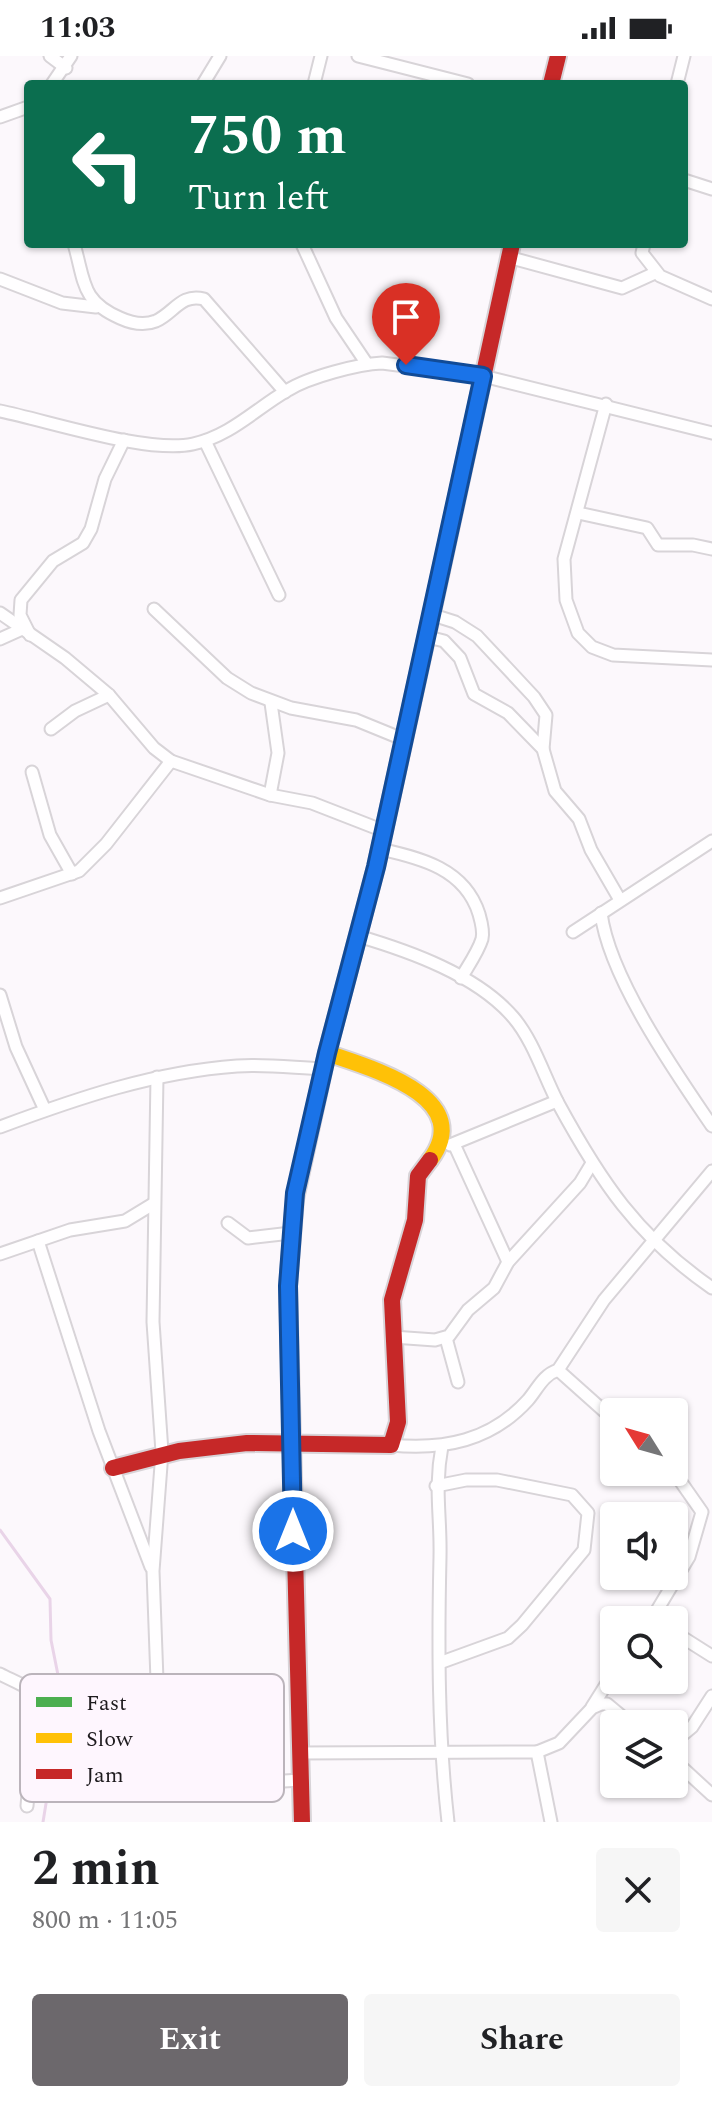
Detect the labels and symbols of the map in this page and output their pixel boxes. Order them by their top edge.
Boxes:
pin [372,283,440,365]
north arrow [600,1398,688,1486]
position arrow [251,1489,335,1573]
legend [20,1674,284,1802]
text: Fast [86,1687,127,1720]
text: Slow [86,1723,134,1756]
text: Jam [86,1759,124,1792]

